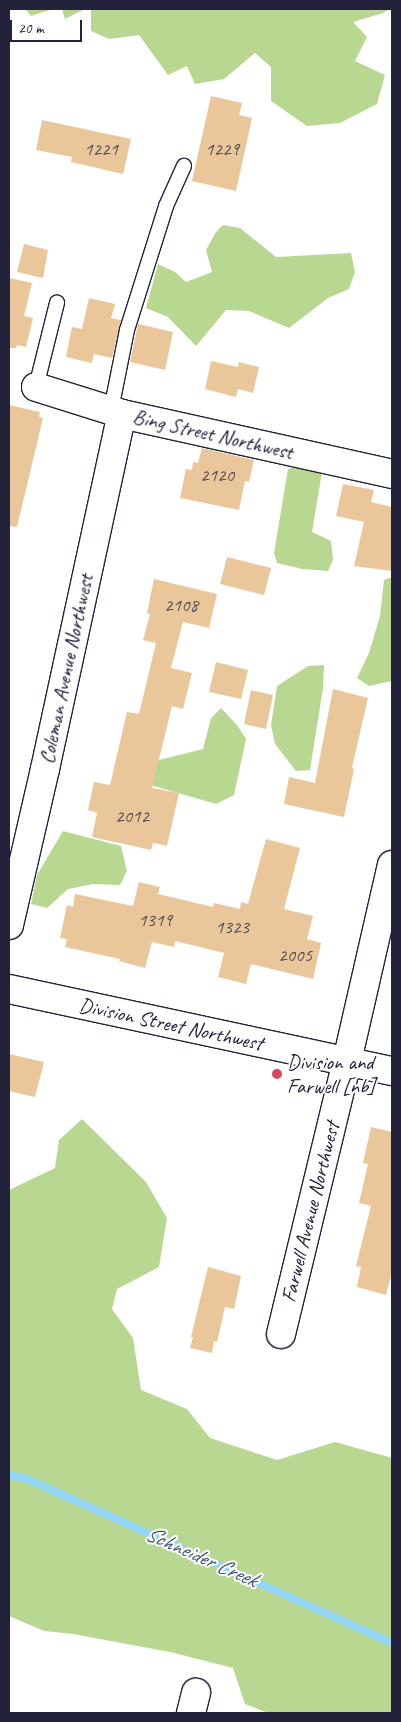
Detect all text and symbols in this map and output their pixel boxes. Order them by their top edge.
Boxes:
scale bar [12,10,85,42]
text: 20 m [18,19,44,38]
house number: 1221 [84,139,118,161]
house number: 1229 [205,139,239,161]
street label: Bing Street Northwest [130,403,296,465]
house number: 2120 [200,465,234,487]
street label: Coleman Avenue Northwest [34,572,98,766]
house number: 2108 [164,595,198,617]
house number: 2012 [115,806,149,828]
house number: 1319 [138,910,172,932]
house number: 1323 [215,917,249,939]
house number: 2005 [278,945,312,967]
street label: Division Street Northwest [77,992,265,1056]
place label: Division and Farwell [nb] [287,1049,375,1099]
marker: Division and Farwell [nb] [271,1068,283,1080]
street label: Farwell Avenue Northwest [275,1119,345,1305]
water label: Schneider Creek [141,1521,261,1593]

